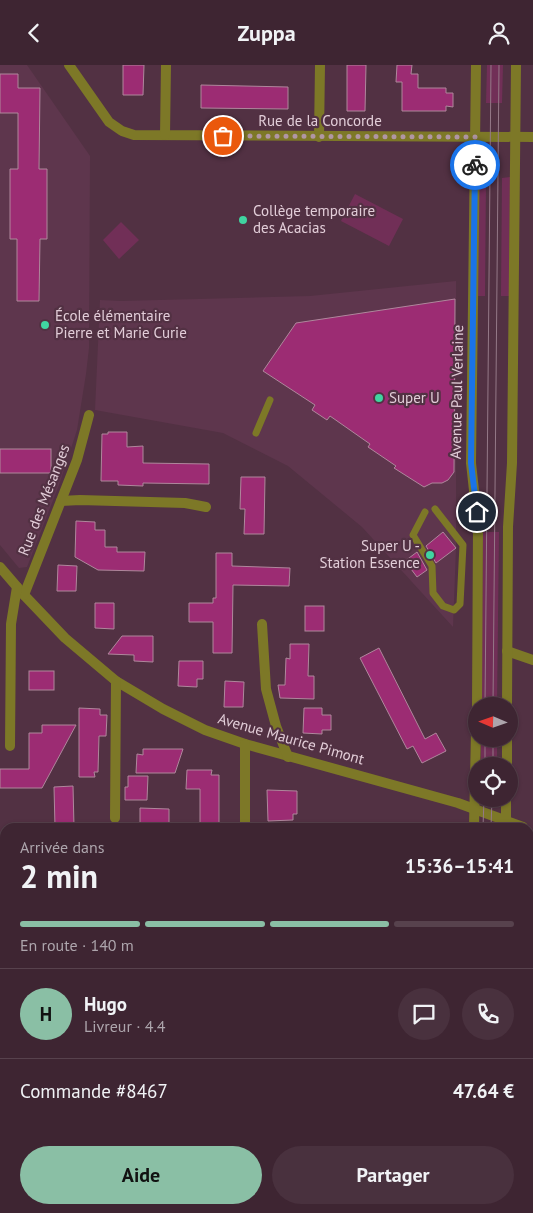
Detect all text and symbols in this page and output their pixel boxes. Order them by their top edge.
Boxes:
icon: back [20,19,48,47]
text: Zuppa [237,19,296,47]
icon: person [485,19,513,47]
street label: Rue de la Concorde [258,111,382,130]
pin [202,115,244,157]
icon: bag [209,122,237,150]
courier [450,140,500,190]
icon: bike [461,151,489,179]
place label: Collège temporaire des Acacias [253,201,375,237]
marker: Collège temporaire des Acacias [237,214,249,226]
place label: École élémentaire Pierre et Marie Curie [55,306,187,342]
marker: École élémentaire Pierre et Marie Curie [39,319,51,331]
street label: Avenue Paul Verlaine [446,325,467,459]
place label: Super U [389,388,440,407]
marker: Super U [373,392,385,404]
street label: Rue des Mésanges [14,441,74,558]
pin [456,491,498,533]
icon: home [463,498,491,526]
place label: Super U - Station Essence [320,536,420,572]
marker: Super U - Station Essence [424,549,436,561]
north arrow [468,697,518,747]
map controls [468,697,518,807]
street label: Avenue Maurice Pimont [216,709,366,769]
button: locate [468,757,518,807]
text: Arrivée dans [20,837,104,857]
text: 15:36–15:41 [405,854,514,878]
text: 2 min [20,855,98,897]
text: En route · 140 m [20,935,134,955]
button: chat [398,988,450,1040]
button: phone [462,988,514,1040]
text: Hugo [84,992,127,1016]
text: H [40,1002,52,1026]
text: Livreur · 4.4 [84,1016,166,1036]
text: Commande #8467 [20,1079,168,1103]
text: 47.64 € [453,1079,514,1103]
button: Aide [20,1146,262,1204]
button: Partager [272,1146,514,1204]

